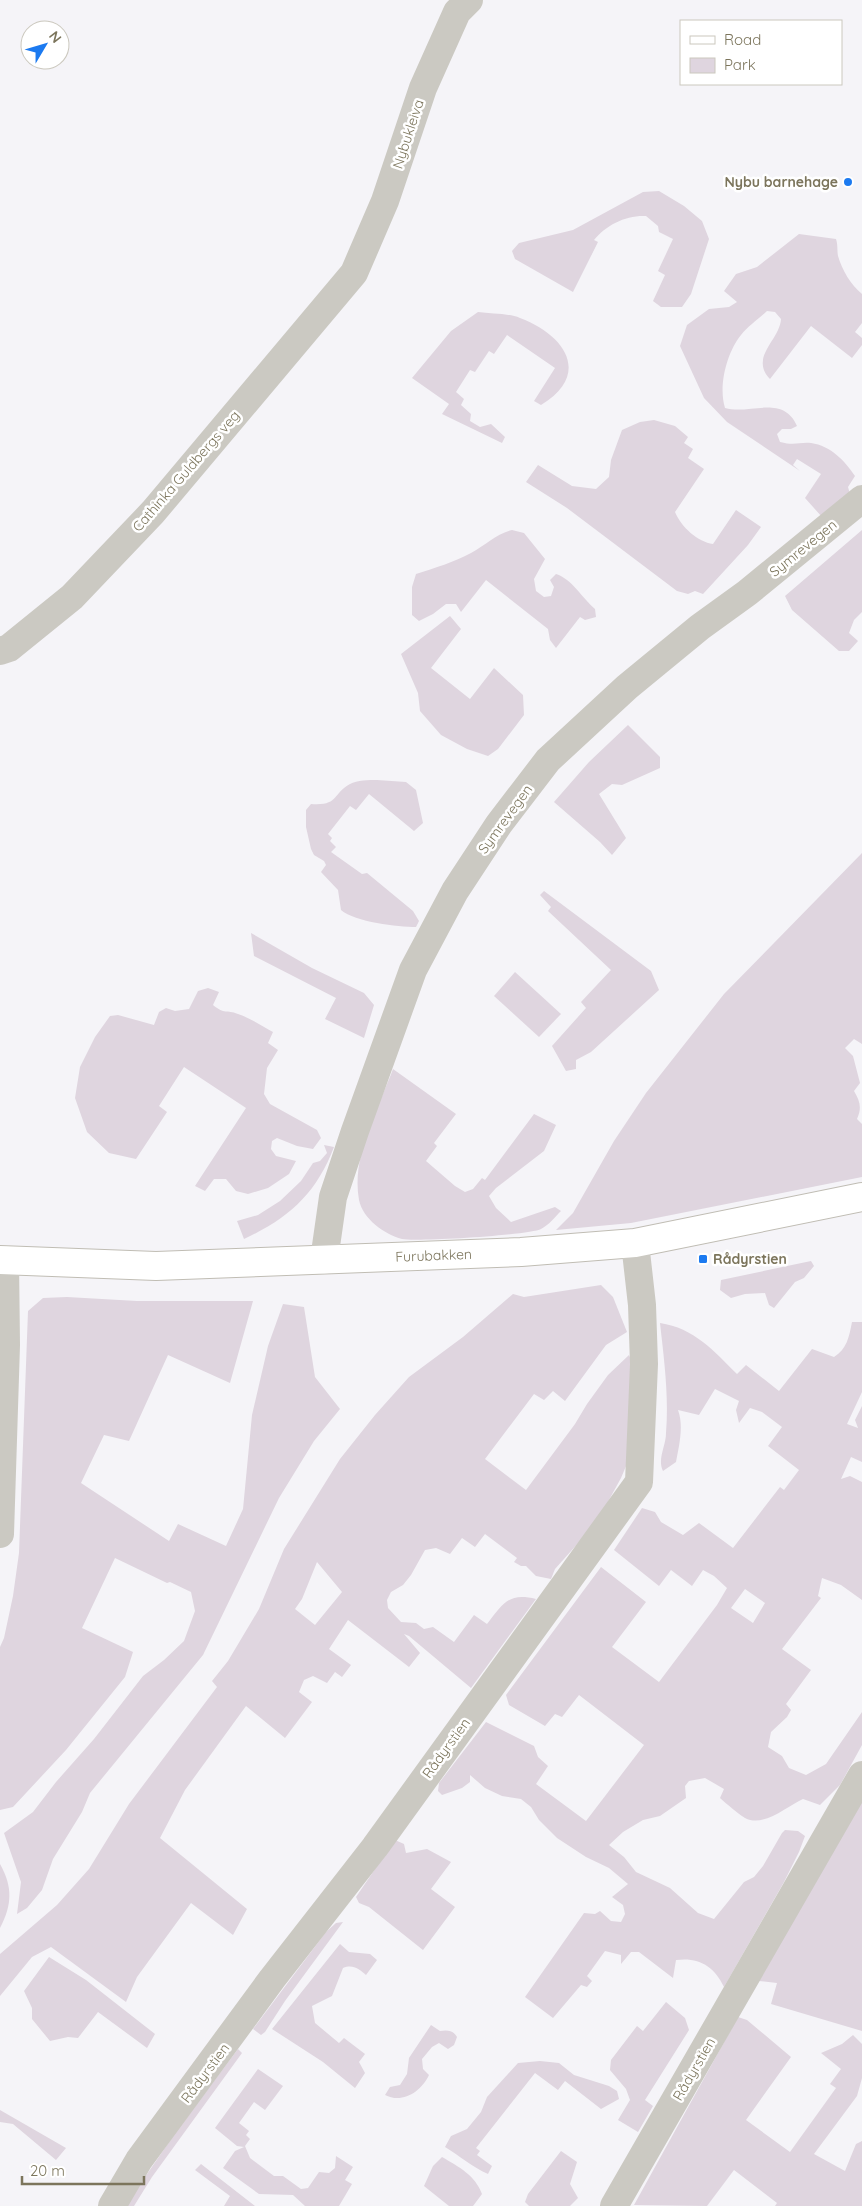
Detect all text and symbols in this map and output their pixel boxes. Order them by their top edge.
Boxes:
north arrow [20,20,70,70]
legend [680,20,842,85]
text: N [45,27,66,47]
text: Road [724,30,761,49]
text: Park [724,55,756,74]
street label: Nybukleiva [388,97,428,171]
place label: Nybu barnehage [724,173,838,191]
marker: Nybu barnehage [842,176,854,188]
street label: Cathinka Guldbergs veg [128,407,244,535]
street label: Symrevegen [766,515,840,581]
street label: Symrevegen [474,781,536,857]
street label: Furubakken [395,1245,472,1266]
place label: Rådyrstien [713,1250,787,1268]
marker: Rådyrstien [697,1253,709,1265]
street label: Rådyrstien [418,1714,474,1782]
street label: Rådyrstien [669,2034,719,2104]
street label: Rådyrstien [177,2040,233,2106]
scale bar [22,2154,145,2186]
text: 20 m [30,2161,65,2180]

